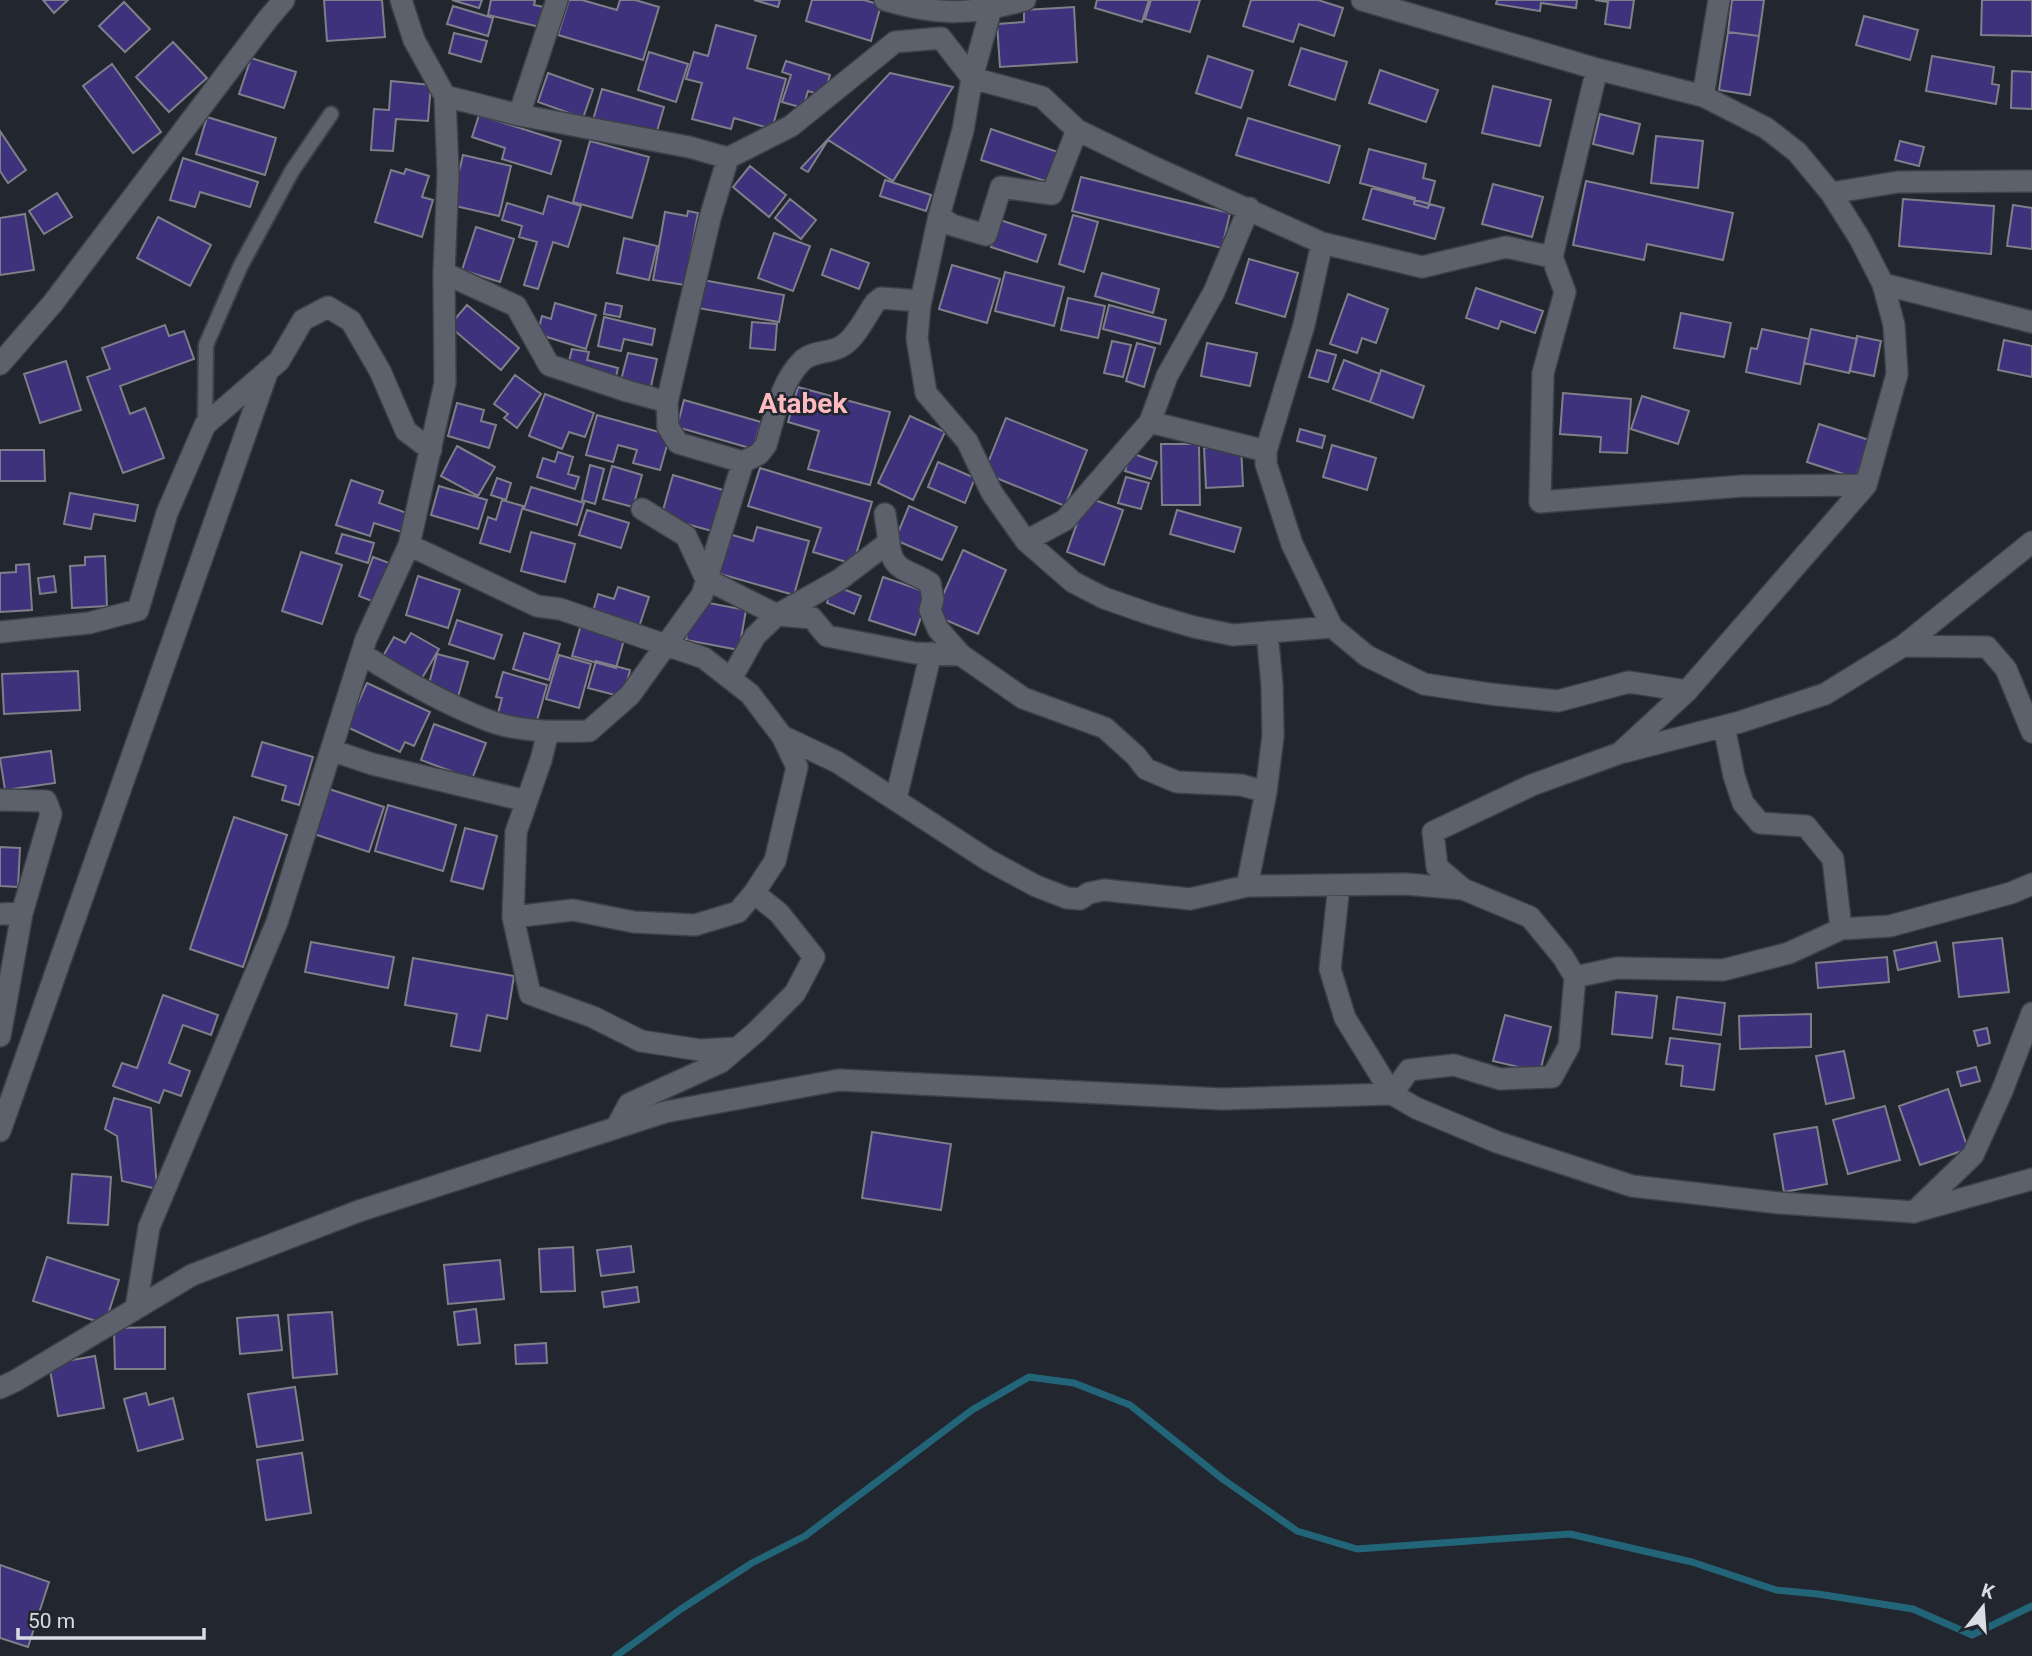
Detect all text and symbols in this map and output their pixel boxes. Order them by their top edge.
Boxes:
district label: Atabek [759,387,848,420]
north arrow [1948,1572,2018,1642]
text: K [1979,1578,1998,1604]
scale bar [18,1596,203,1640]
text: 50 m [28,1609,75,1633]

